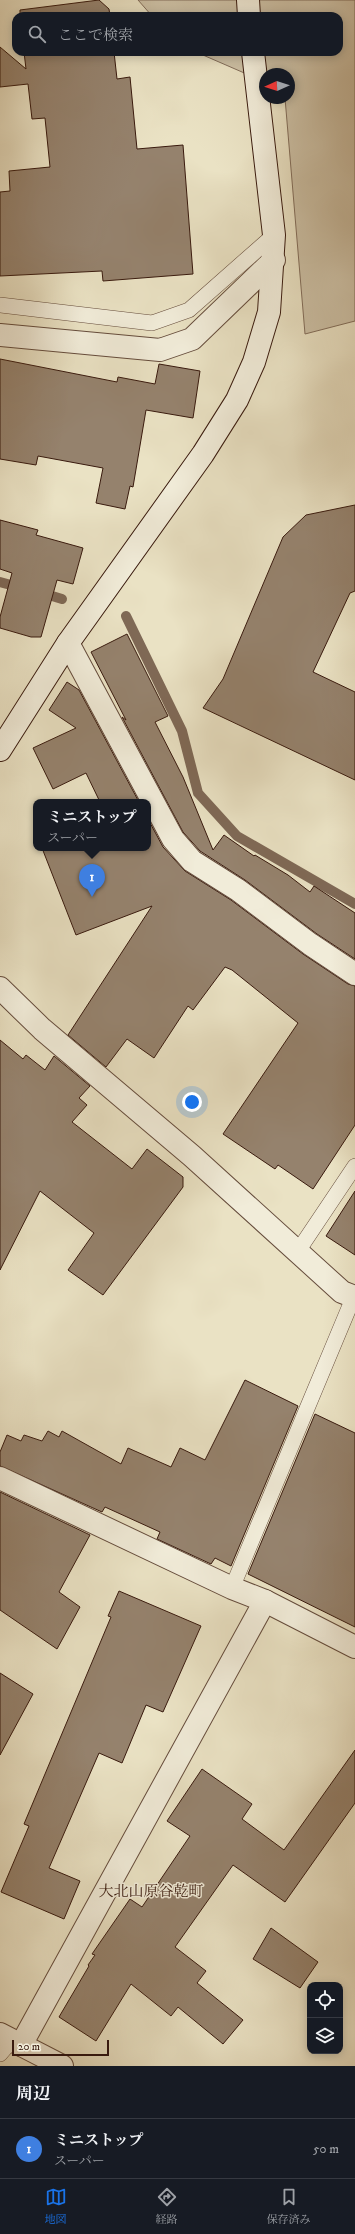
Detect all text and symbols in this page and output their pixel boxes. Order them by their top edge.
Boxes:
search box [12,12,343,56]
icon: search [26,23,48,45]
text: ここで検索 [58,26,133,45]
north arrow [259,68,295,104]
popup [33,799,151,851]
text: ミニストップ [47,808,137,827]
text: スーパー [47,830,98,846]
pin: 1 [79,864,105,897]
your location [182,1092,202,1112]
district label: 大北山原谷乾町 [98,1882,204,1901]
map controls [307,1982,343,2054]
button: locate [307,1982,343,2018]
button: layers [307,2018,343,2054]
scale bar [12,2038,109,2057]
text: 20 m [18,2040,40,2054]
text: 周辺 [16,2083,50,2105]
text: ミニストップ [54,2131,144,2150]
text: 1 [27,2141,31,2157]
text: 50 m [313,2141,339,2157]
text: スーパー [54,2153,105,2169]
tab: 地図 [45,2186,67,2227]
tab: 経路 [156,2186,178,2227]
tab: 保存済み [267,2186,311,2227]

